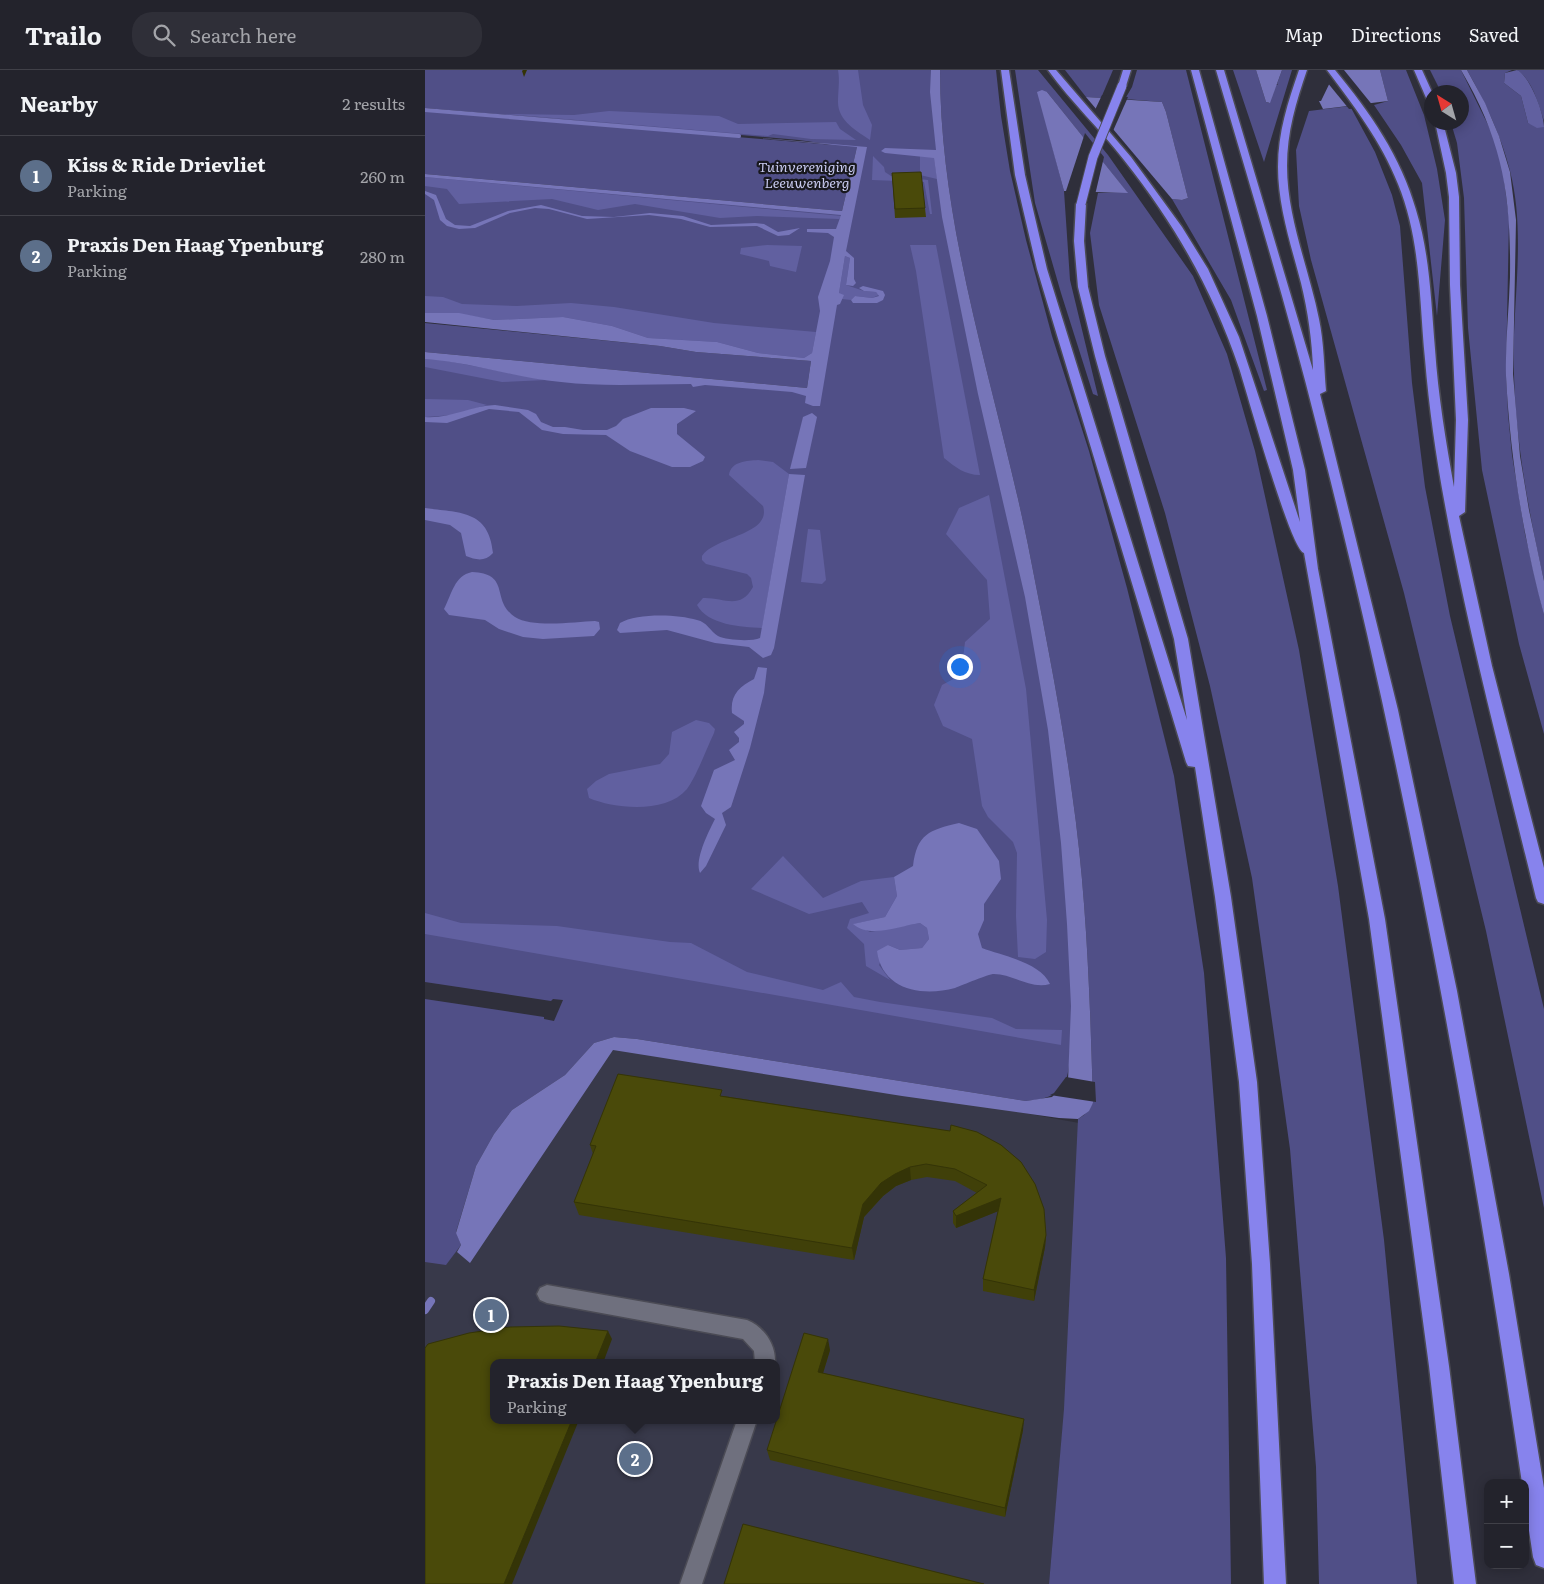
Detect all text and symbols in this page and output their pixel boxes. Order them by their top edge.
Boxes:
search box [132,12,482,57]
text: Trailo [25,17,102,52]
icon: search [150,21,178,49]
text: Search here [190,21,296,49]
text: Map [1285,21,1323,48]
text: Directions [1351,21,1441,48]
text: Saved [1469,21,1519,48]
north arrow [1424,85,1469,130]
text: Nearby [20,87,98,118]
text: 2 results [342,91,405,115]
text: Kiss & Ride Drievliet [67,150,266,178]
park label: Tuinvereniging Leeuwenberg [758,156,856,192]
text: 1 [33,164,39,188]
text: 260 m [360,164,405,188]
text: Parking [67,178,127,202]
text: Praxis Den Haag Ypenburg [67,230,323,258]
text: 2 [32,244,40,268]
text: 280 m [360,244,405,268]
text: Parking [67,258,127,282]
your location [947,654,973,680]
pin: 1 [475,1296,507,1334]
popup [490,1359,780,1424]
text: Praxis Den Haag Ypenburg [507,1366,763,1394]
text: Parking [507,1394,567,1418]
pin: 2 [619,1440,651,1478]
map controls [1484,1479,1529,1569]
button: + [1484,1479,1529,1524]
button: − [1484,1524,1529,1569]

